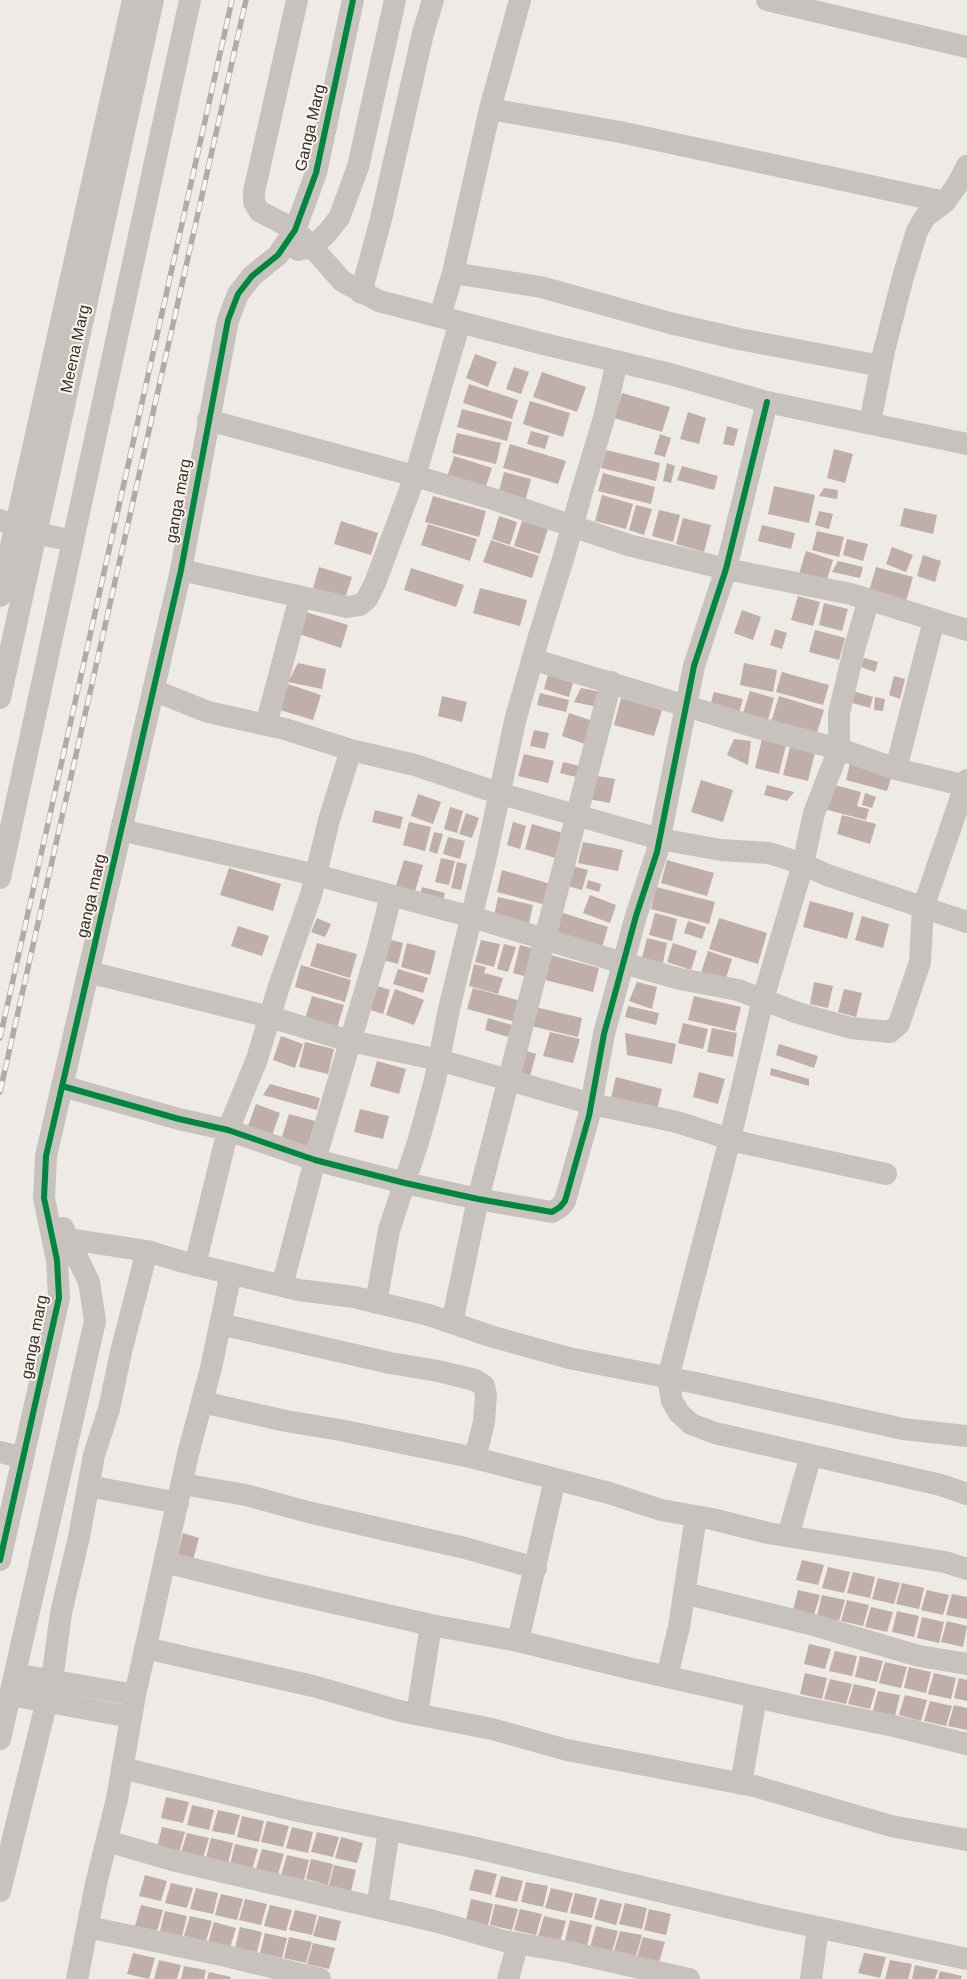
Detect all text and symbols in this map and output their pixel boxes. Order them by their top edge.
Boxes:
street label: Ganga Marg [292,83,330,173]
street label: Meena Marg [57,303,95,395]
street label: ganga marg [162,457,196,545]
street label: ganga marg [73,852,111,940]
street label: ganga marg [17,1293,53,1381]

